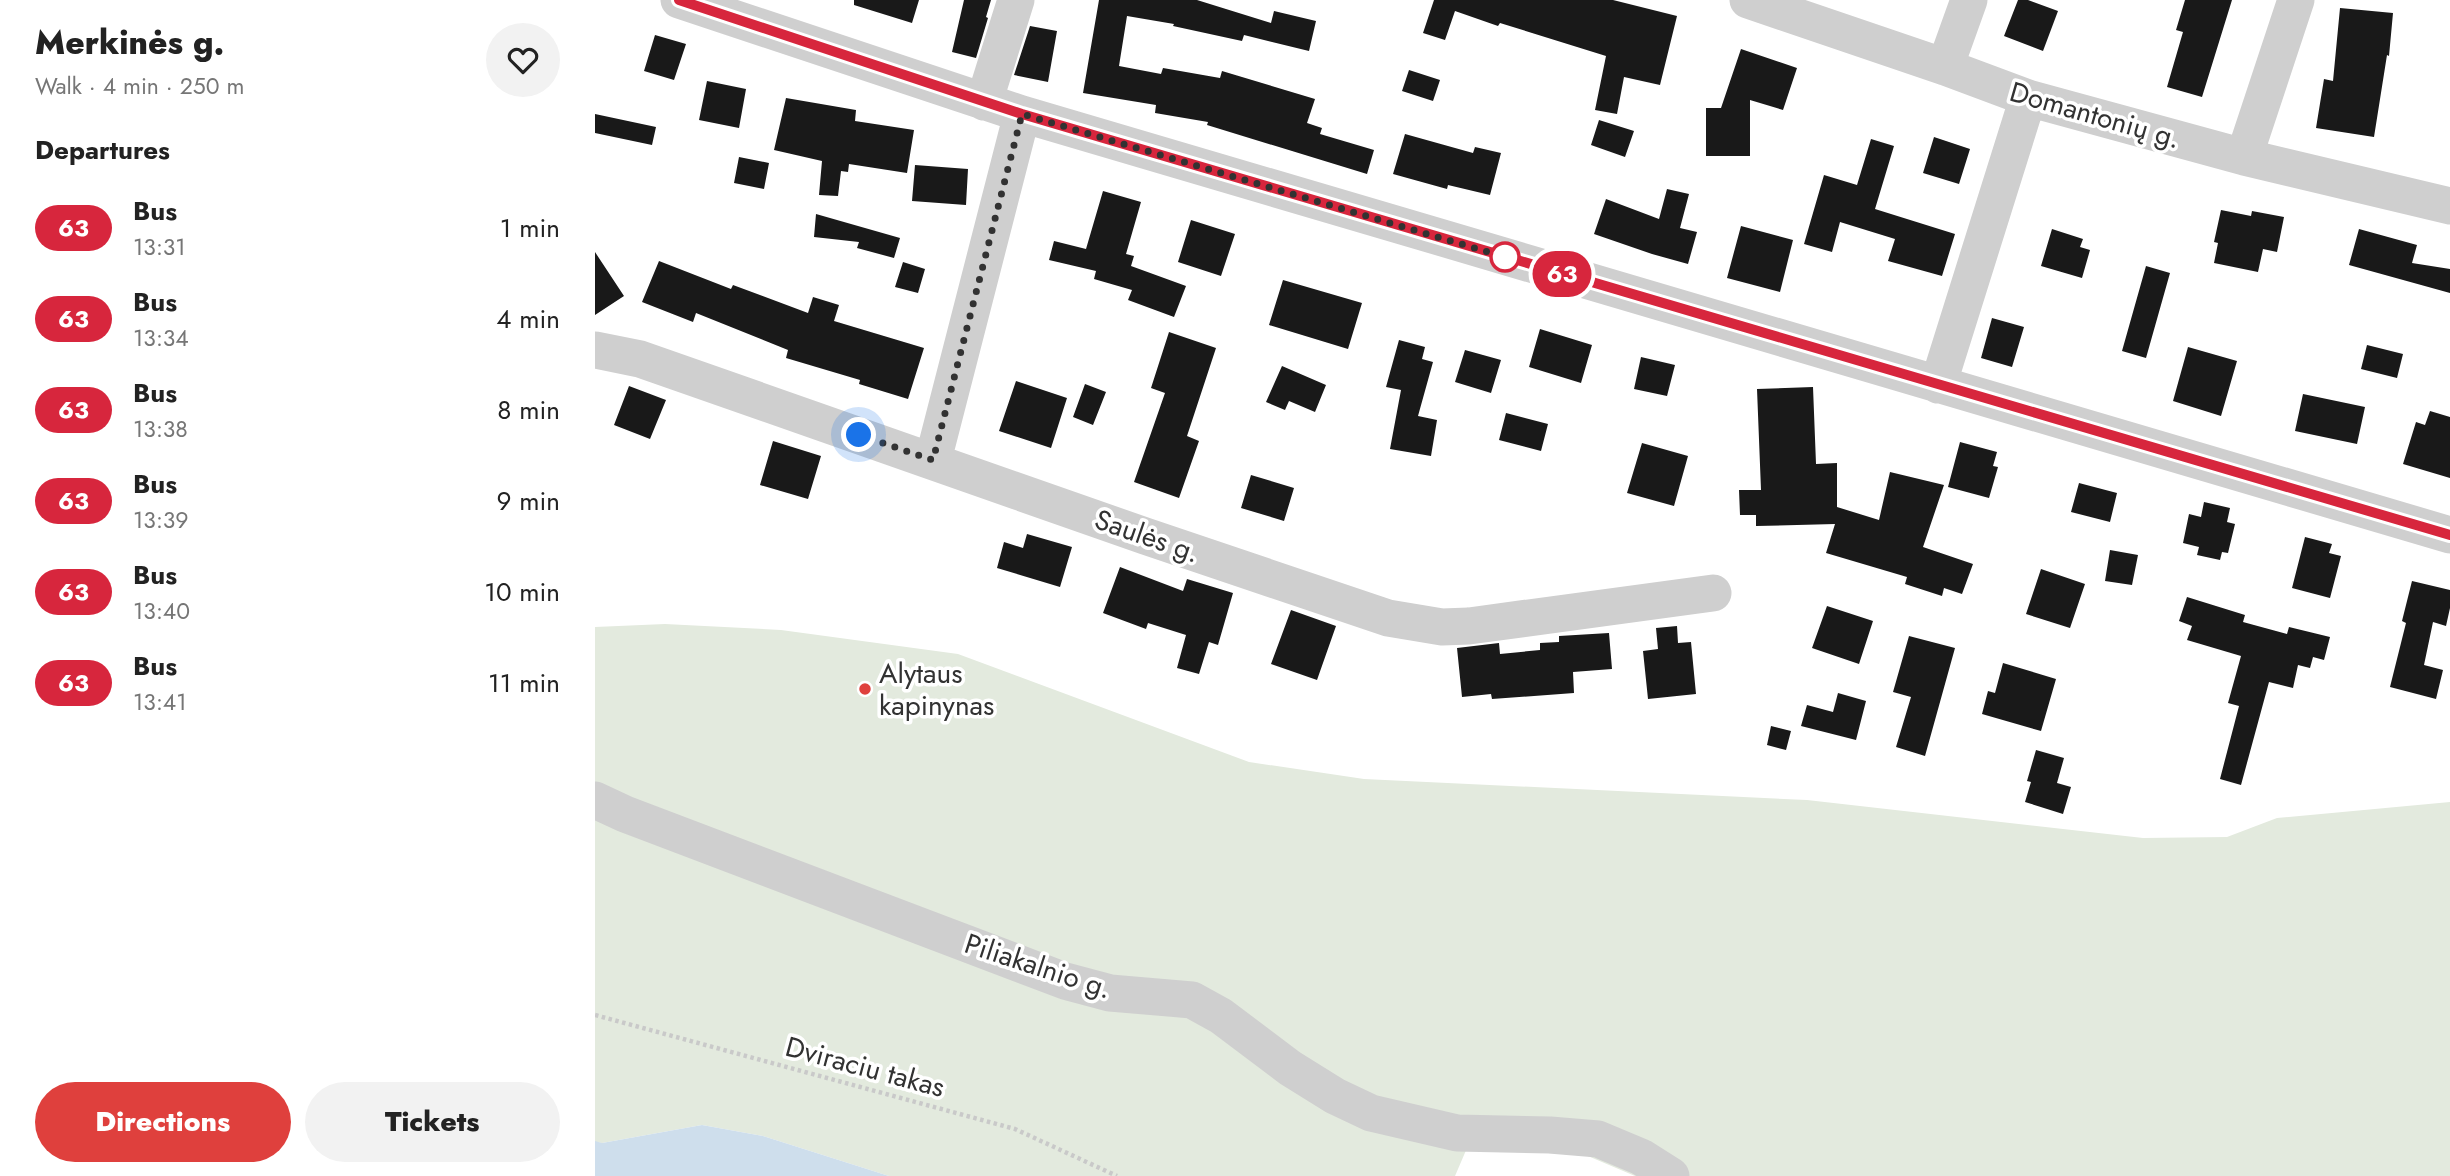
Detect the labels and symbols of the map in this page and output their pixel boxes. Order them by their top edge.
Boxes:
street label: Domantonių g. [2005,71,2185,159]
unlabelled marker [1490,242,1520,272]
line badge: 63 [1531,251,1593,297]
your location [841,417,876,452]
street label: Saulės g. [1089,499,1205,573]
place label: Alytaus kapinynas [879,653,994,726]
marker: Alytaus kapinynas [857,681,873,697]
street label: Piliakalnio g. [959,923,1117,1009]
street label: Dviraciu takas [781,1026,949,1108]

